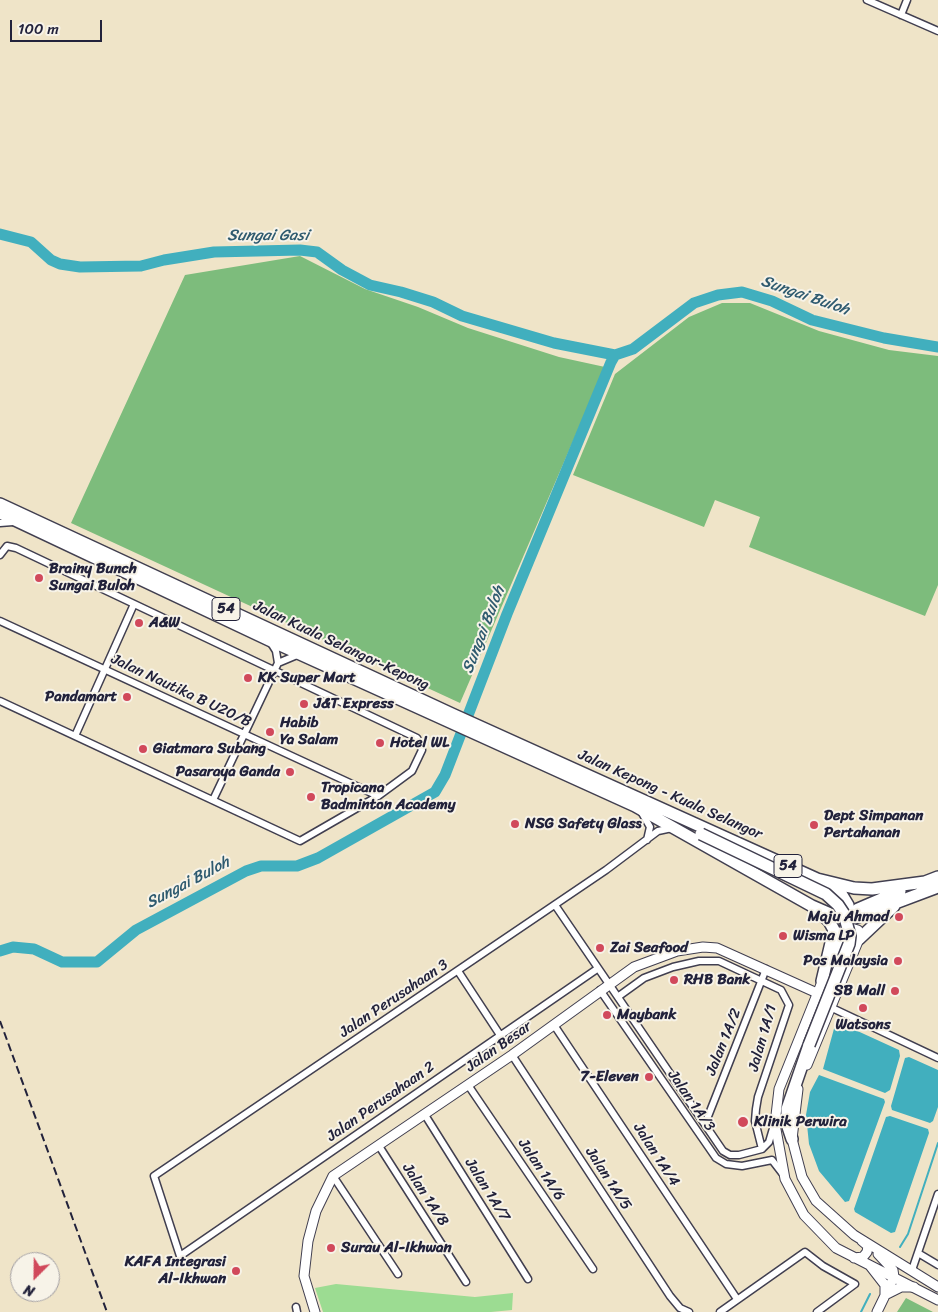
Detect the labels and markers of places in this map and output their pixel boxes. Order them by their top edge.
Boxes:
place label: Brainy Bunch Sungai Buloh [49,560,137,595]
marker: Brainy Bunch Sungai Buloh [33,572,45,584]
place label: A&W [149,614,180,632]
marker: A&W [133,617,145,629]
place label: KK Super Mart [258,669,356,687]
marker: KK Super Mart [242,672,254,684]
place label: Pandamart [45,688,117,706]
marker: Pandamart [121,691,133,703]
place label: J&T Express [314,695,394,713]
marker: J&T Express [298,698,310,710]
place label: Habib Ya Salam [280,714,338,749]
marker: Habib Ya Salam [264,726,276,738]
place label: Hotel WL [390,734,449,752]
marker: Hotel WL [374,737,386,749]
place label: Giatmara Subang [153,740,266,758]
marker: Giatmara Subang [137,743,149,755]
place label: Pasaraya Ganda [176,763,280,781]
marker: Pasaraya Ganda [284,766,296,778]
place label: Tropicana Badminton Academy [321,779,455,814]
marker: Tropicana Badminton Academy [305,791,317,803]
place label: Dept Simpanan Pertahanan [824,807,923,842]
place label: NSG Safety Glass [525,815,642,833]
marker: NSG Safety Glass [509,818,521,830]
marker: Dept Simpanan Pertahanan [808,819,820,831]
place label: Maju Ahmad [808,908,889,926]
marker: Maju Ahmad [893,911,905,923]
place label: Wisma LP [793,927,854,945]
marker: Wisma LP [777,930,789,942]
place label: Zai Seafood [610,939,688,957]
marker: Zai Seafood [594,942,606,954]
place label: Pos Malaysia [803,952,888,970]
marker: Pos Malaysia [892,955,904,967]
place label: RHB Bank [684,971,750,989]
marker: RHB Bank [668,974,680,986]
place label: SB Mall [834,982,885,1000]
marker: SB Mall [889,985,901,997]
marker: Watsons [857,1002,869,1014]
place label: Maybank [617,1006,676,1024]
marker: Maybank [601,1009,613,1021]
place label: Watsons [835,1016,891,1034]
place label: 7-Eleven [580,1068,639,1086]
marker: 7-Eleven [643,1071,655,1083]
place label: Klinik Perwira [754,1113,847,1131]
marker: Klinik Perwira [736,1115,750,1129]
place label: Surau Al-Ikhwan [341,1239,452,1257]
marker: Surau Al-Ikhwan [325,1242,337,1254]
place label: KAFA Integrasi Al-Ikhwan [125,1253,226,1288]
marker: KAFA Integrasi Al-Ikhwan [230,1265,242,1277]

